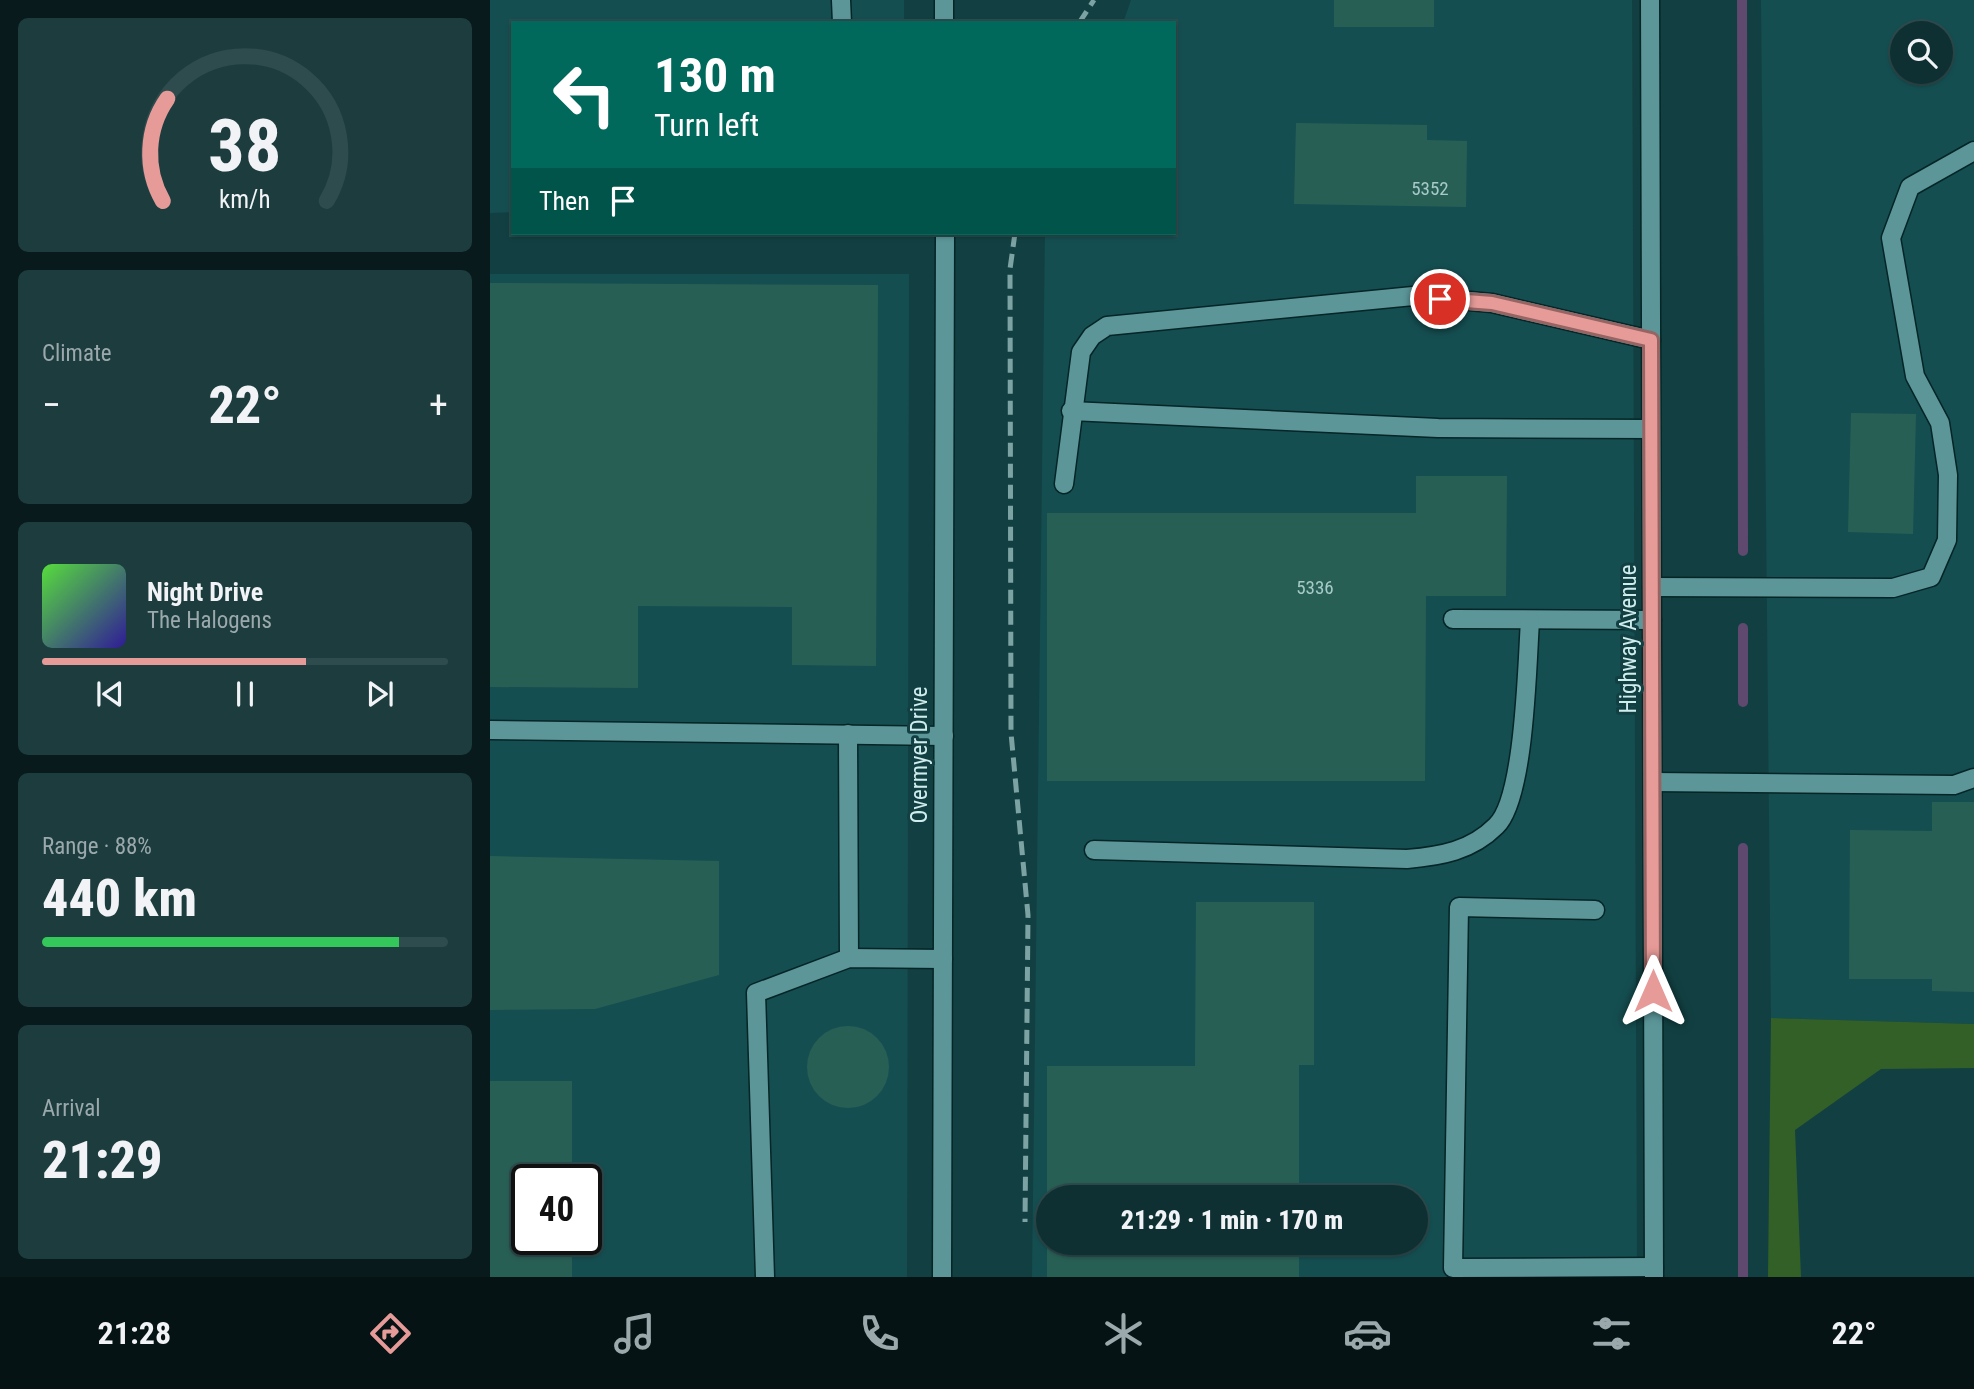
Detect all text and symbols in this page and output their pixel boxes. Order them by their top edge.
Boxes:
map controls [1890,21,1953,84]
button: search [1890,21,1953,84]
text: 130 m [654,47,776,104]
icon: left [539,49,630,140]
text: 38 [208,103,282,189]
text: Turn left [654,106,759,144]
house number: 5352 [1411,177,1449,200]
icon: arrive [604,182,642,220]
text: km/h [219,185,271,214]
text: Then [539,186,590,216]
pin [1410,269,1470,329]
icon: arrive [1421,280,1459,318]
text: Climate [42,340,112,367]
text: 22° [208,375,282,436]
text: − [42,383,61,427]
text: + [429,383,448,427]
street label: Highway Avenue [1615,565,1642,713]
house number: 5336 [1296,576,1334,599]
text: Night Drive [147,577,263,607]
text: The Halogens [147,607,272,634]
icon: previous [91,675,129,713]
icon: pause [226,675,264,713]
icon: next [361,675,399,713]
street label: Overmyer Drive [906,686,933,824]
text: Range · 88% [42,833,152,860]
text: 440 km [42,868,197,929]
position arrow [1616,954,1690,1028]
text: Arrival [42,1095,101,1122]
text: 21:29 [42,1130,162,1191]
speed limit sign: 40 [511,1164,602,1255]
text: 21:29 · 1 min · 170 m [1121,1205,1343,1235]
icon: directions [366,1309,415,1358]
icon: music [610,1309,659,1358]
icon: phone [855,1309,904,1358]
icon: climate [1099,1309,1148,1358]
icon: car [1343,1309,1392,1358]
icon: filters [1587,1309,1636,1358]
text: 21:28 [98,1314,171,1352]
text: 22° [1832,1314,1876,1352]

